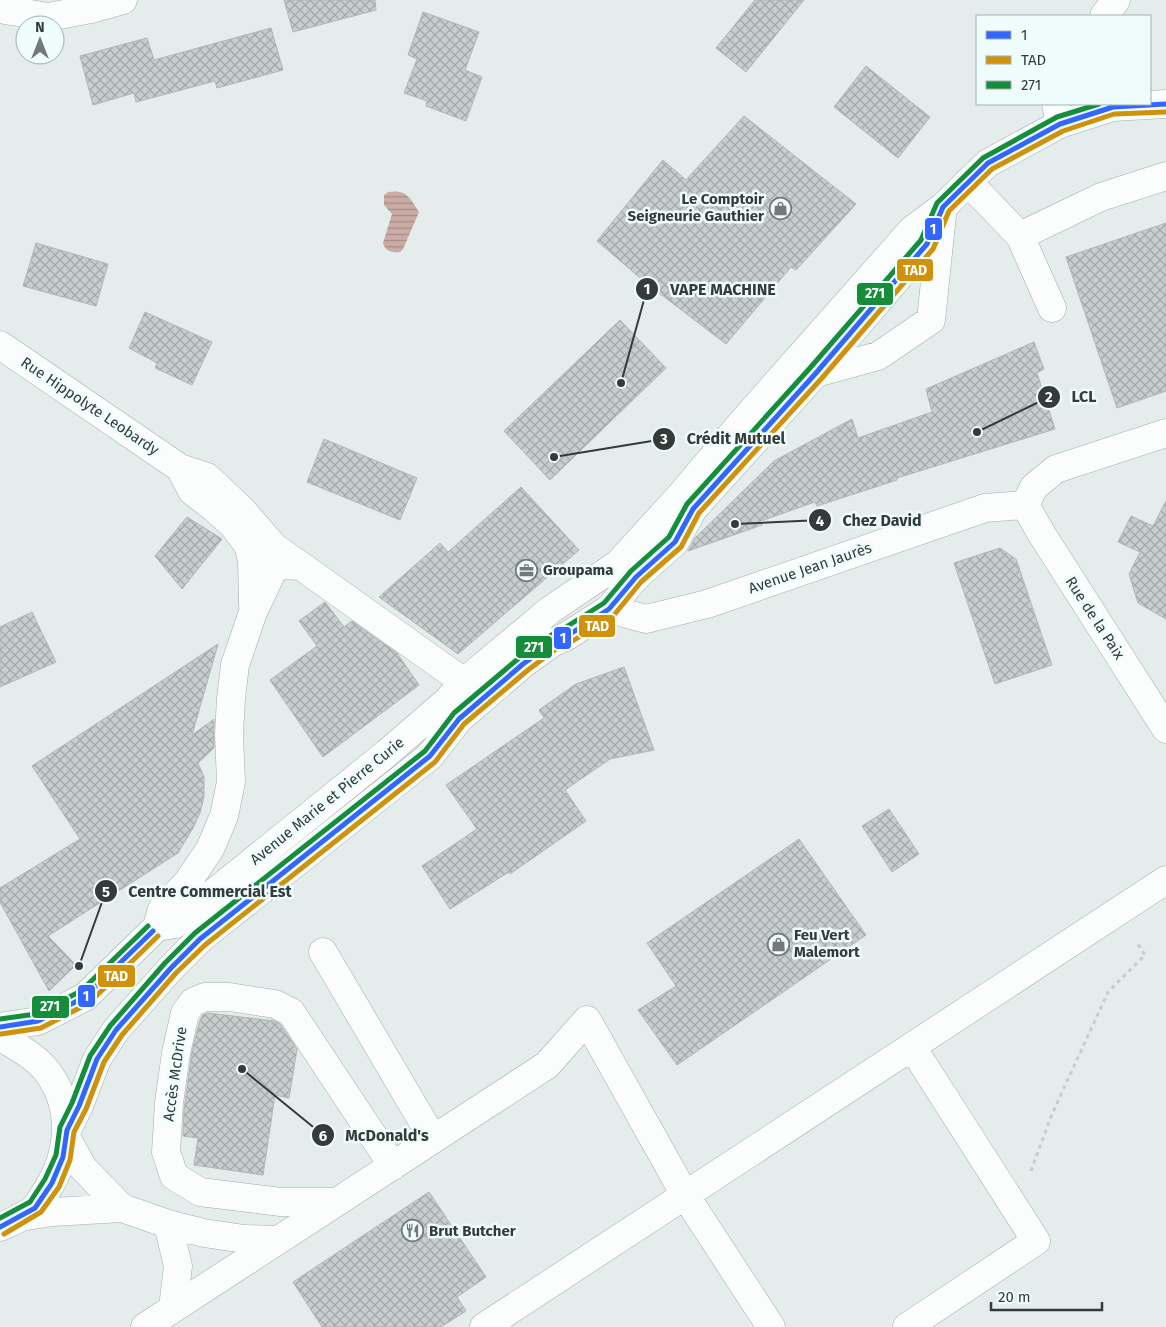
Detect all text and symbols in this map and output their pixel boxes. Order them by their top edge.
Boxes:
north arrow [15,15,65,65]
legend [976,15,1151,105]
text: N [35,19,45,36]
text: 1 [1021,26,1028,44]
text: TAD [1021,51,1046,69]
text: 271 [1021,76,1041,94]
place label: Le Comptoir Seigneurie Gauthier [628,190,765,225]
shop icon: Le Comptoir Seigneurie Gauthier [768,196,792,220]
line badge: 1 [924,217,943,241]
text: 1 [930,221,936,238]
line badge: TAD [896,258,934,282]
text: TAD [903,262,927,279]
callout: VAPE MACHINE [635,274,785,305]
text: 1 [644,280,650,298]
text: VAPE MACHINE [669,280,776,299]
line badge: 271 [856,282,894,306]
text: 271 [865,285,885,302]
street label: Rue Hippolyte Leobardy [18,353,163,459]
callout: LCL [1036,381,1106,412]
text: LCL [1072,387,1096,406]
text: 2 [1045,388,1053,406]
callout: Crédit Mutuel [652,423,795,454]
text: Crédit Mutuel [687,429,785,448]
text: 3 [659,430,668,448]
callout: Chez David [808,505,932,536]
text: Chez David [842,511,922,530]
text: 4 [816,512,825,530]
street label: Avenue Jean Jaurès [746,538,874,598]
office icon: Groupama [515,558,539,582]
place label: Groupama [543,561,614,579]
street label: Rue de la Paix [1062,573,1129,663]
line badge: TAD [578,614,616,638]
text: TAD [585,618,609,635]
line badge: 1 [553,626,572,650]
text: 1 [560,630,566,647]
line badge: 271 [515,635,553,659]
text: 271 [524,639,544,656]
street label: Avenue Marie et Pierre Curie [246,733,408,869]
callout: Centre Commercial Est [94,876,302,907]
text: Centre Commercial Est [128,882,292,901]
text: 5 [102,883,110,901]
place label: Feu Vert Malemort [794,926,860,961]
shop icon: Feu Vert Malemort [766,932,790,956]
line badge: TAD [97,964,136,988]
text: TAD [104,968,128,985]
line badge: 1 [77,984,96,1008]
text: 1 [83,988,89,1005]
line badge: 271 [31,995,70,1019]
text: 271 [40,998,60,1015]
street label: Accès McDrive [159,1025,191,1123]
callout: McDonald's [310,1120,439,1151]
text: McDonald's [345,1126,429,1145]
text: 6 [319,1127,328,1145]
restaurant icon: Brut Butcher [401,1219,425,1243]
place label: Brut Butcher [429,1222,517,1240]
scale bar [991,1280,1102,1312]
text: 20 m [998,1288,1031,1306]

